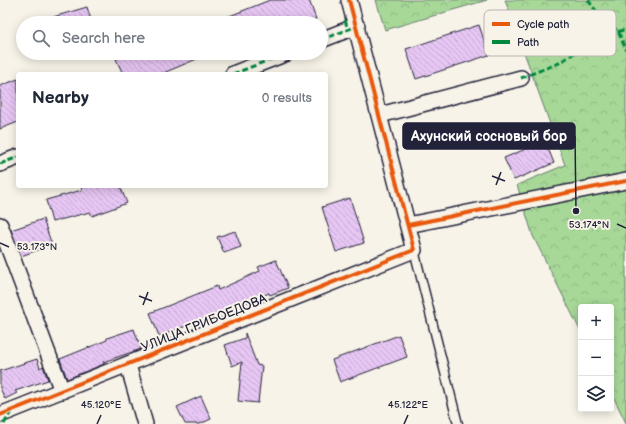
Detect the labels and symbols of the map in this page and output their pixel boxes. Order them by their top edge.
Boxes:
legend [484,10,616,56]
text: Cycle path [517,18,569,31]
text: Path [517,36,539,49]
callout: Ахунский сосновый бор [403,123,575,149]
text: Ахунский сосновый бор [410,128,568,145]
text: 53.174°N [569,219,609,231]
text: 53.173°N [17,241,57,253]
street label: УЛИЦА ГРИБОЕДОВА [139,290,269,356]
text: 45.120°E [81,399,122,411]
text: 45.122°E [388,399,429,411]

